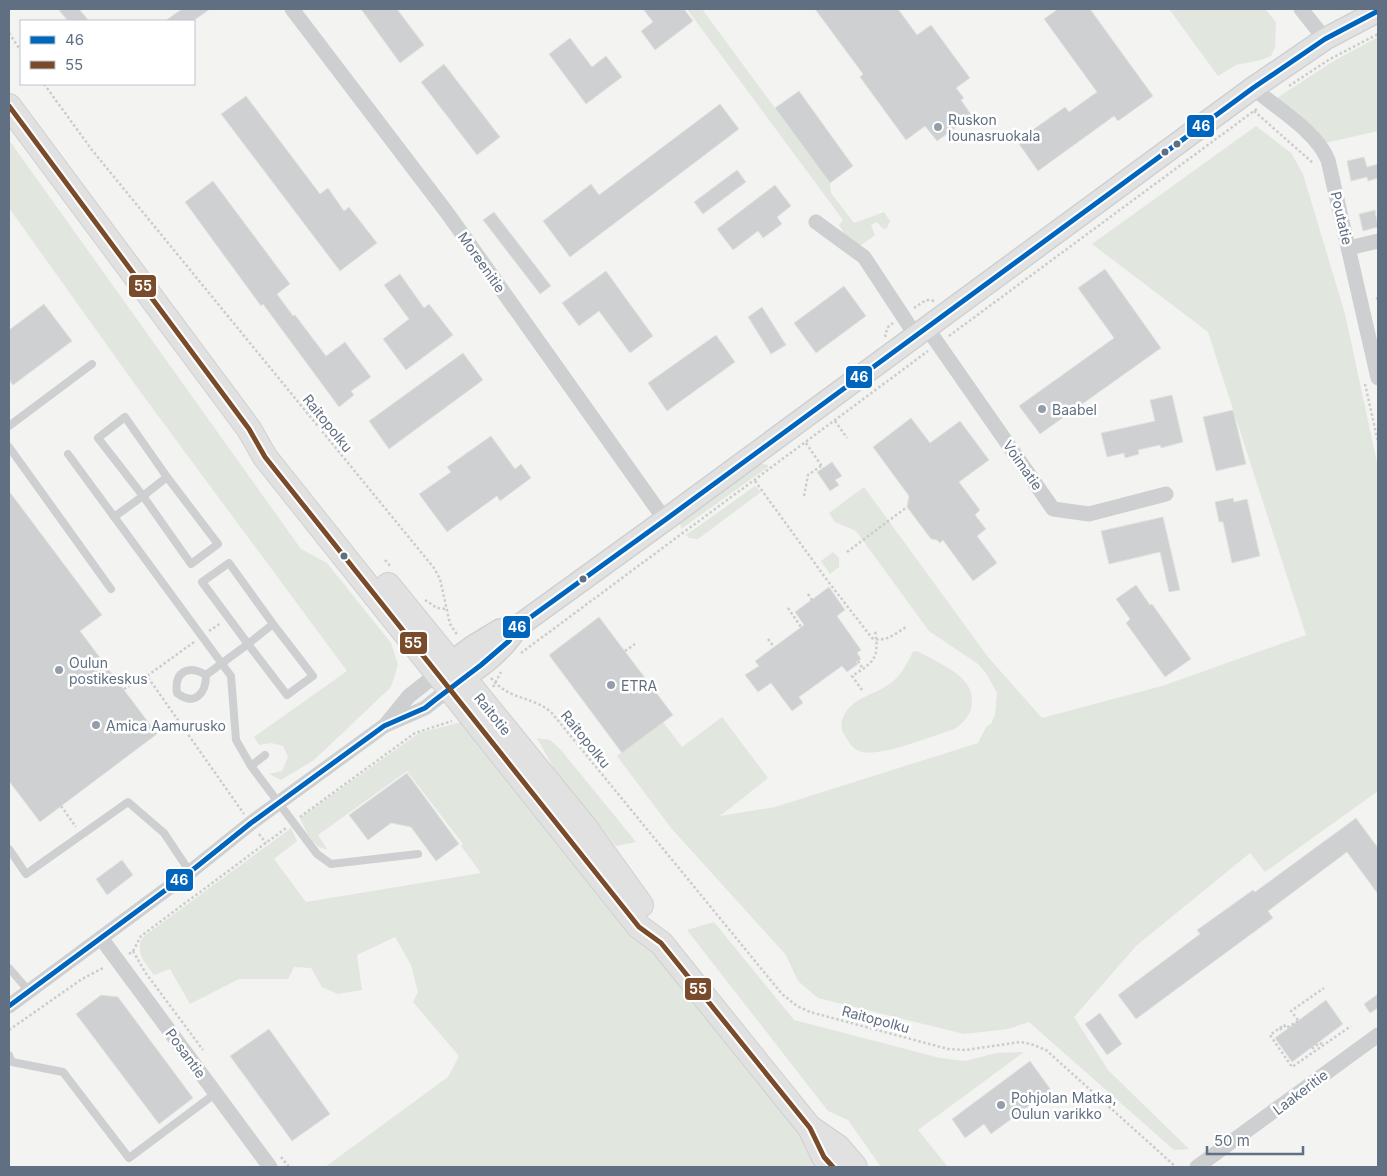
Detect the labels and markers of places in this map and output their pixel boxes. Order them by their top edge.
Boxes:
place label: Ruskon lounasruokala [948,111,1040,144]
marker: Ruskon lounasruokala [932,121,944,133]
unlabelled marker [1172,139,1182,149]
unlabelled marker [1160,147,1170,157]
place label: Baabel [1052,401,1097,418]
marker: Baabel [1036,403,1048,415]
unlabelled marker [339,551,349,561]
unlabelled marker [578,574,588,584]
place label: Oulun postikeskus [69,654,148,687]
marker: Oulun postikeskus [53,664,65,676]
place label: ETRA [621,677,657,694]
marker: ETRA [605,679,617,691]
place label: Amica Aamurusko [106,717,226,734]
marker: Amica Aamurusko [90,719,102,731]
place label: Pohjolan Matka, Oulun varikko [1011,1089,1116,1122]
marker: Pohjolan Matka, Oulun varikko [995,1099,1007,1111]

